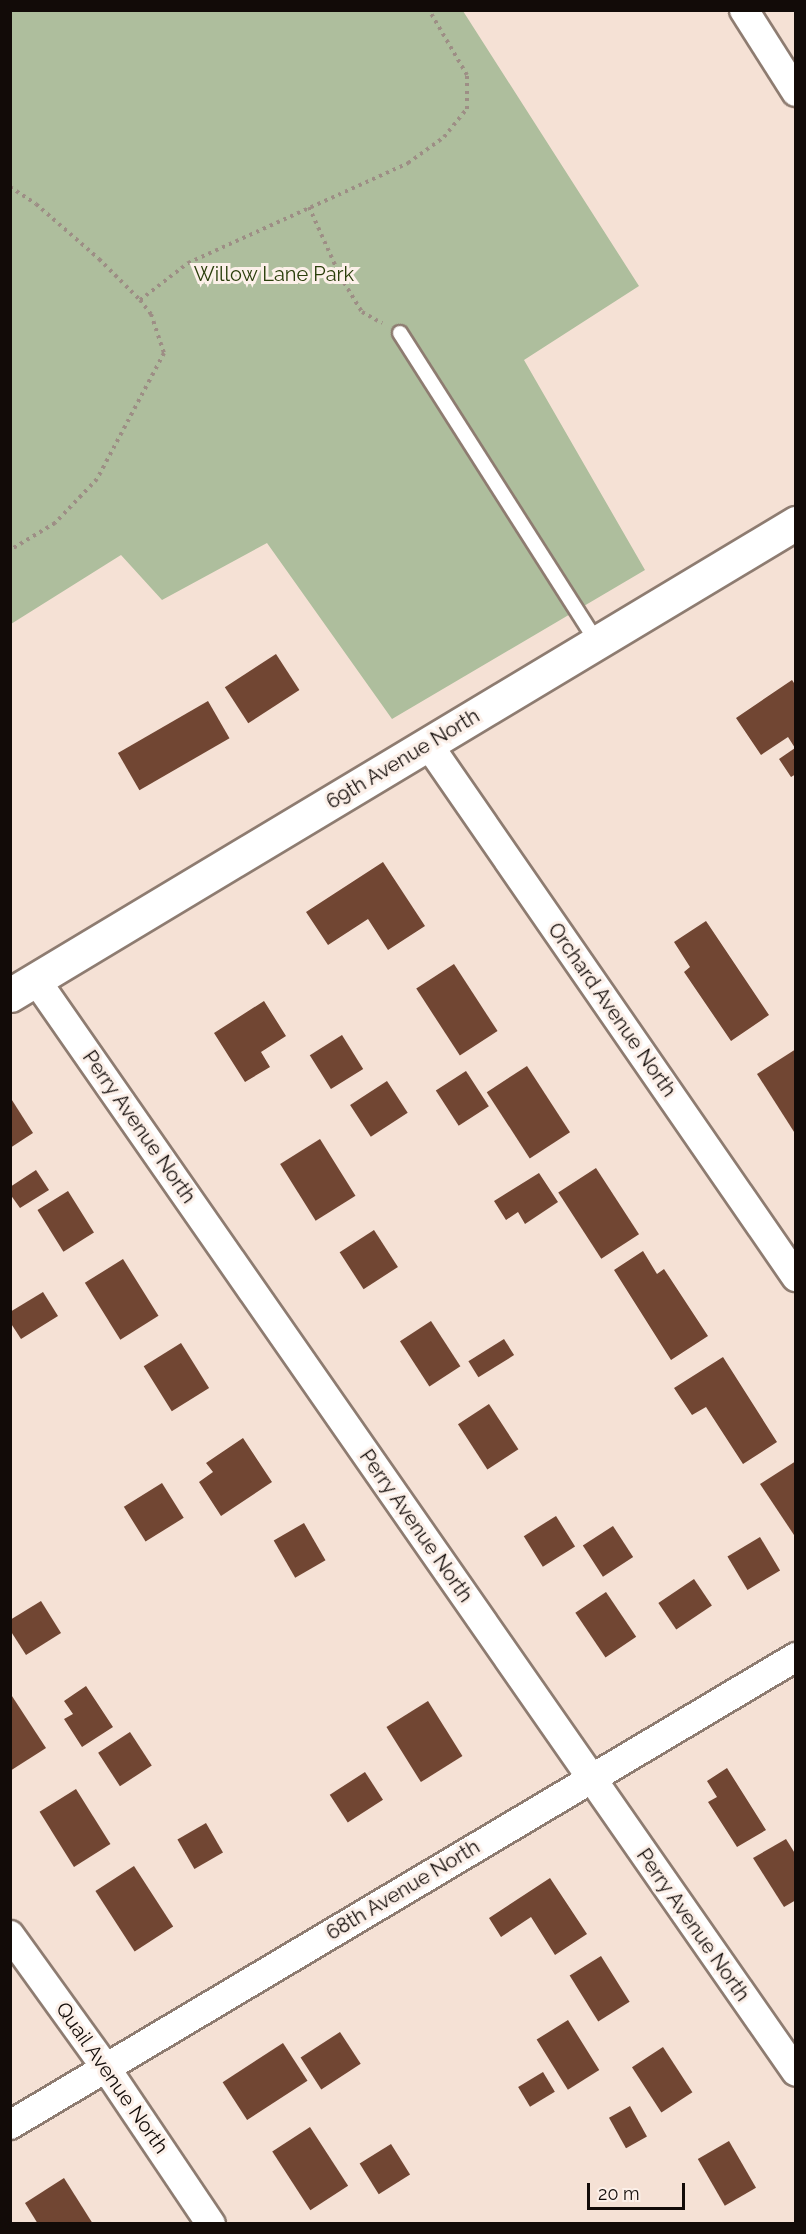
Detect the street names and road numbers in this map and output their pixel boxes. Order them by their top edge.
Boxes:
street label: 69th Avenue North [322,704,484,814]
street label: Orchard Avenue North [543,918,681,1102]
street label: Perry Avenue North [77,1046,201,1208]
street label: Perry Avenue North [354,1445,478,1607]
street label: 68th Avenue North [322,1835,484,1945]
street label: Perry Avenue North [631,1844,755,2006]
street label: Quail Avenue North [50,1997,174,2159]

